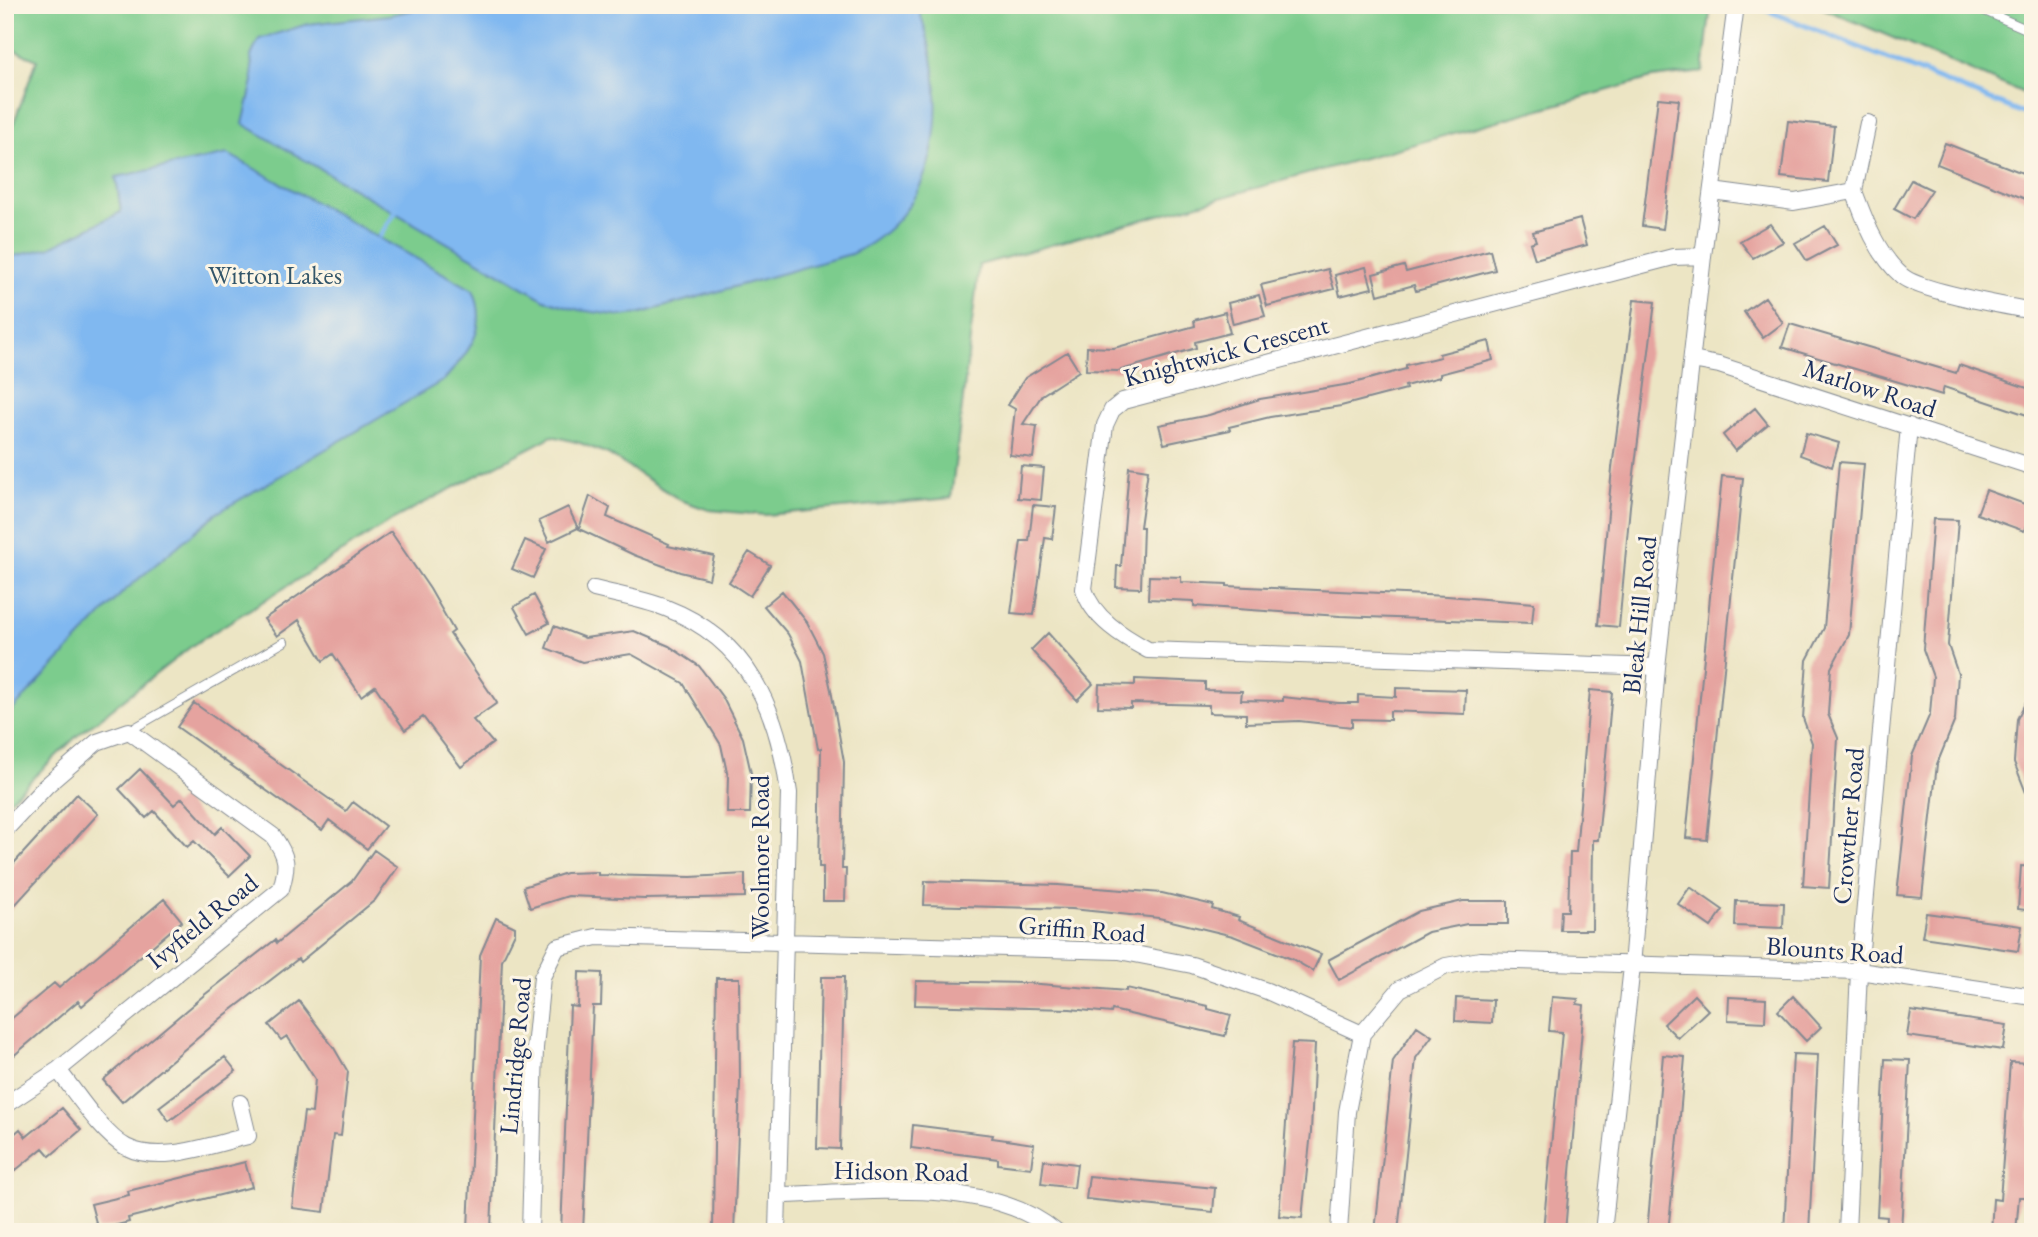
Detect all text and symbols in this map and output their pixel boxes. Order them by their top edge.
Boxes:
park label: Witton Lakes [208,258,342,292]
street label: Knightwick Crescent [1120,307,1332,395]
street label: Marlow Road [1799,350,1942,426]
street label: Bleak Hill Road [1614,533,1664,696]
street label: Crowther Road [1824,745,1872,906]
street label: Woolmore Road [743,774,777,939]
street label: Ivyfield Road [139,865,266,976]
street label: Griffin Road [1017,908,1148,950]
street label: Blounts Road [1765,928,1906,972]
street label: Lindridge Road [491,975,539,1136]
street label: Hidson Road [833,1153,970,1189]

